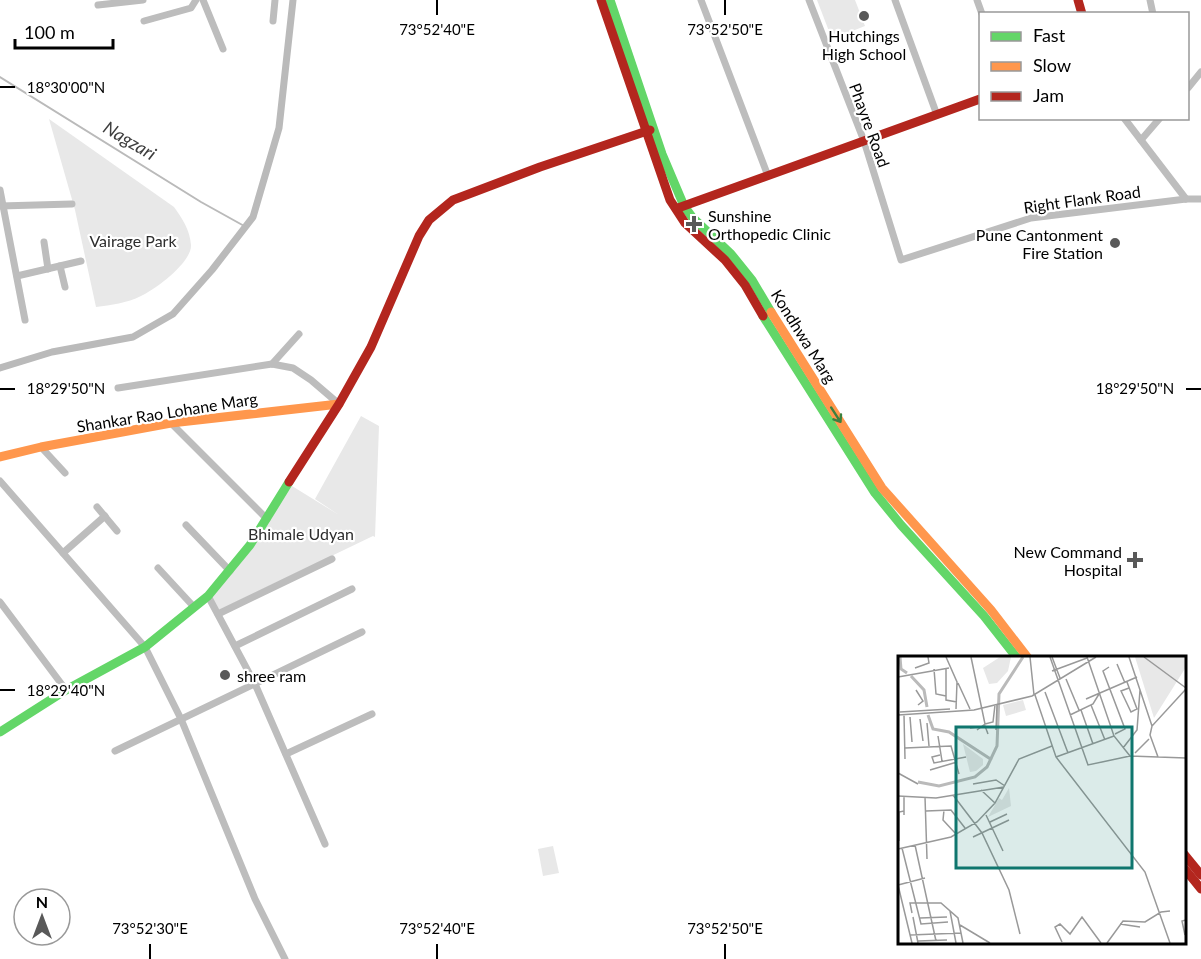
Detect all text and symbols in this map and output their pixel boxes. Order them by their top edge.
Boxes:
marker: Hutchings High School [857,9,871,23]
scale bar [15,12,112,50]
legend [979,12,1189,120]
text: 73°52'40"E [399,20,475,38]
text: 73°52'50"E [687,20,763,38]
text: 100 m [24,21,75,43]
text: Fast [1033,24,1066,46]
place label: Hutchings High School [822,26,906,63]
text: Slow [1033,54,1071,76]
text: 18°30'00"N [27,78,105,96]
street label: Phayre Road [846,80,894,170]
text: Jam [1033,84,1064,106]
water label: Nagzari [100,116,160,164]
street label: Right Flank Road [1022,181,1142,217]
place label: Sunshine Orthopedic Clinic [708,206,831,243]
marker: Sunshine Orthopedic Clinic [685,215,703,233]
place label: Pune Cantonment Fire Station [976,225,1103,262]
park label: Vairage Park [89,231,177,250]
marker: Pune Cantonment Fire Station [1108,236,1122,250]
street label: Kondhwa Marg [768,286,840,386]
text: 18°29'50"N [27,379,105,397]
text: 18°29'50"N [1096,379,1174,397]
street label: Shankar Rao Lohane Marg [75,388,259,436]
one-way arrow [829,406,842,423]
park label: Bhimale Udyan [248,524,354,543]
place label: New Command Hospital [1014,542,1122,579]
marker: New Command Hospital [1126,551,1144,569]
inset map [898,656,1186,944]
place label: shree ram [237,666,306,685]
marker: shree ram [218,668,232,682]
text: 18°29'40"N [27,681,105,699]
north arrow [12,887,72,947]
text: N [36,892,48,911]
text: 73°52'30"E [112,919,188,937]
text: 73°52'40"E [399,919,475,937]
text: 73°52'50"E [687,919,763,937]

